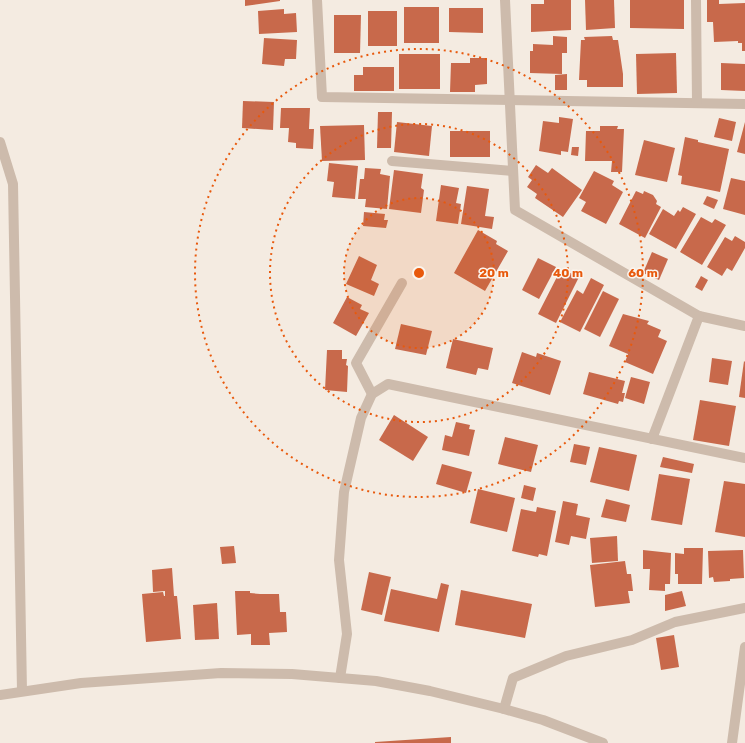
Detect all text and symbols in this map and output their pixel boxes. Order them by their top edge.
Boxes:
centre of rings [412,266,426,280]
text: 20 m [479,266,509,280]
text: 40 m [553,266,583,280]
text: 60 m [628,266,658,280]

